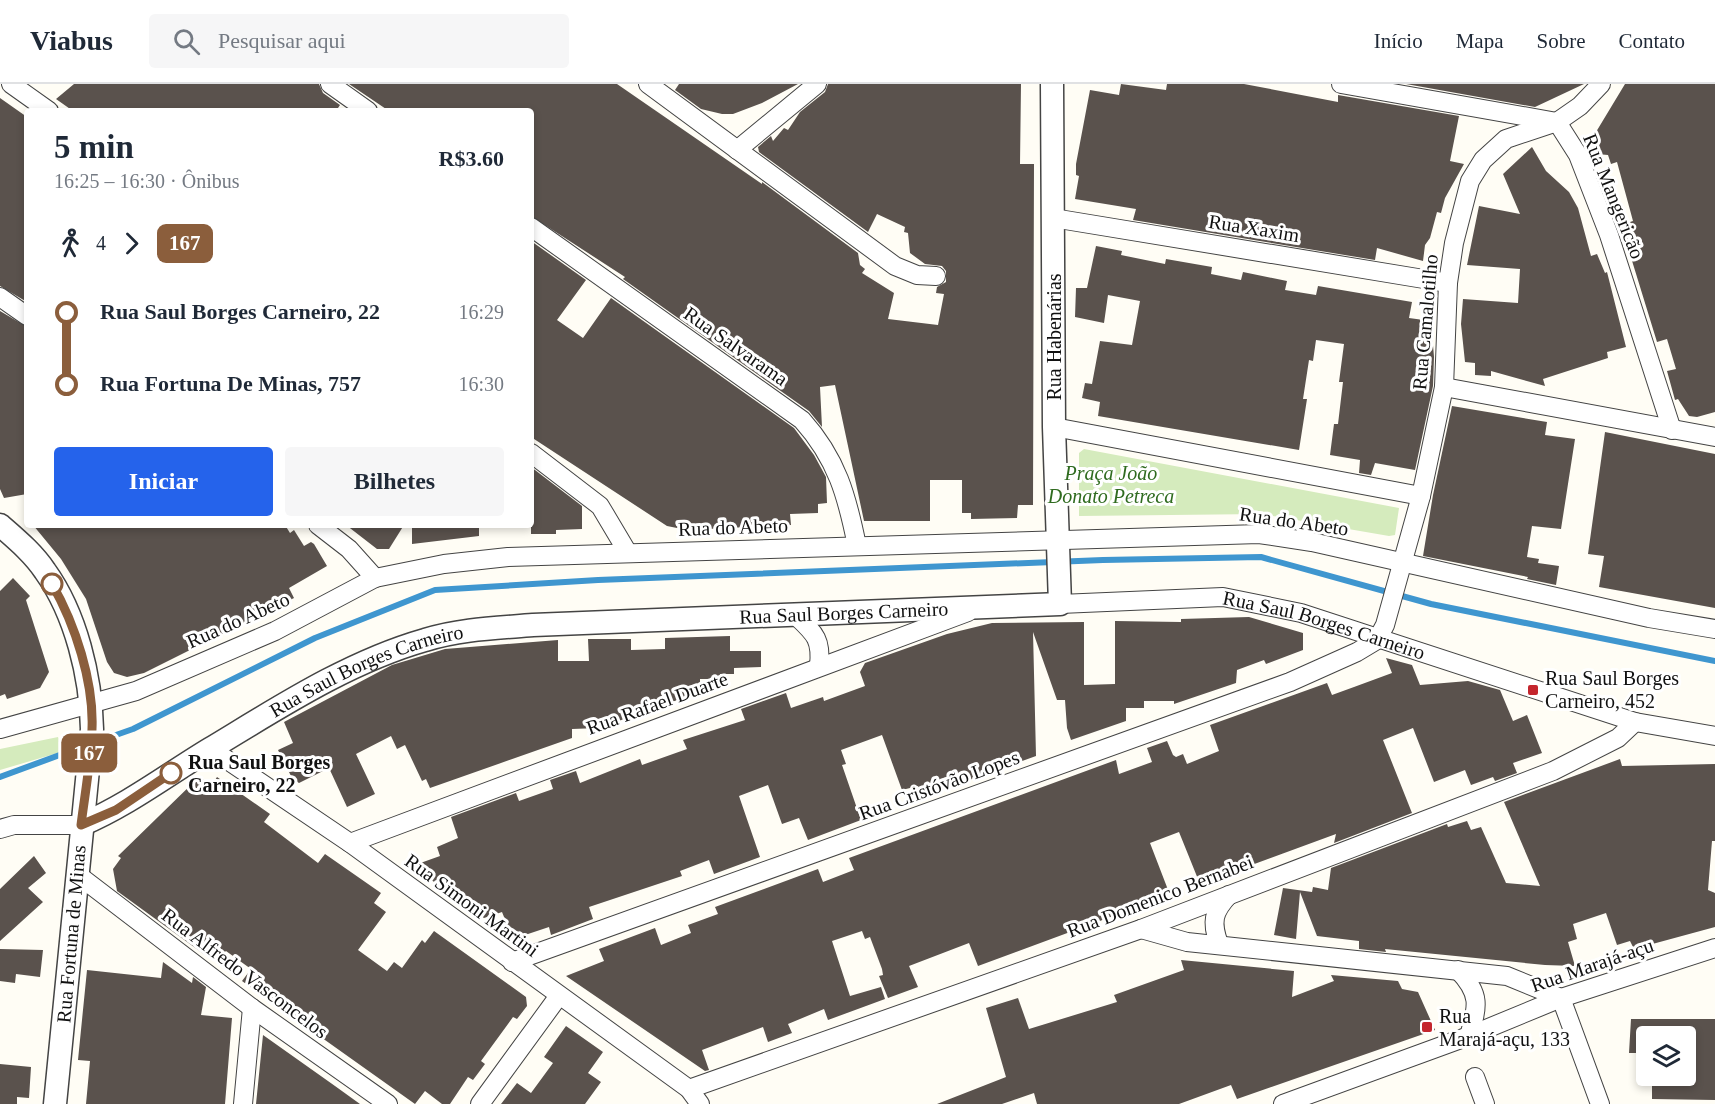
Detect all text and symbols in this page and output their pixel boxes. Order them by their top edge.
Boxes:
search box [149,14,569,68]
text: Viabus [30,25,113,56]
icon: search [170,25,203,58]
text: Pesquisar aqui [218,28,346,53]
text: Início [1374,29,1423,53]
text: Mapa [1456,29,1504,53]
text: Sobre [1537,29,1586,53]
text: Contato [1619,29,1685,53]
text: 5 min [54,129,134,165]
street label: Rua Mangericão [1578,130,1649,262]
text: R$3.60 [439,146,504,171]
text: 16:25 – 16:30 · Ônibus [54,170,240,192]
street label: Rua Xaxim [1207,210,1301,246]
icon: walk [54,227,87,260]
icon: forward [115,227,148,260]
text: 167 [169,231,201,255]
text: 4 [96,232,106,254]
street label: Rua Camalotilho [1408,253,1442,391]
street label: Rua Habenárias [1043,273,1065,401]
text: Rua Saul Borges Carneiro, 22 [100,299,380,324]
text: 16:29 [458,301,504,323]
street label: Rua Salvarama [680,302,792,390]
text: Rua Fortuna De Minas, 757 [100,371,361,396]
text: 16:30 [458,373,504,395]
button: Iniciar [54,447,273,516]
button: Bilhetes [285,447,504,516]
park label: Praça João Donato Petreca [1047,462,1174,507]
street label: Rua do Abeto [1238,502,1350,540]
street label: Rua do Abeto [678,514,788,540]
unlabelled marker [41,573,63,595]
street label: Rua Saul Borges Carneiro [1221,586,1428,664]
street label: Rua do Abeto [183,588,293,652]
street label: Rua Saul Borges Carneiro [739,597,949,628]
street label: Rua Saul Borges Carneiro [266,621,465,721]
street label: Rua Rafael Duarte [583,667,731,739]
place label: Rua Saul Borges Carneiro, 452 [1545,667,1679,712]
marker: Rua Saul Borges Carneiro, 452 [1526,683,1540,697]
line badge: 167 [54,734,124,772]
text: 167 [73,741,105,765]
street label: Rua Cristóvão Lopes [856,746,1023,825]
place label: Rua Saul Borges Carneiro, 22 [188,751,330,796]
marker: Rua Saul Borges Carneiro, 22 [160,762,182,784]
street label: Rua Fortuna de Minas [52,844,90,1024]
street label: Rua Simoni Martini [401,849,544,961]
street label: Rua Domenico Bernabei [1064,850,1257,942]
street label: Rua Alfredo Vasconcelos [158,903,332,1043]
street label: Rua Marajá-açu [1528,934,1657,997]
place label: Rua Marajá-açu, 133 [1439,1005,1570,1051]
marker: Rua Marajá-açu, 133 [1420,1020,1434,1034]
map controls [1636,1026,1696,1086]
button: layers [1636,1026,1696,1086]

